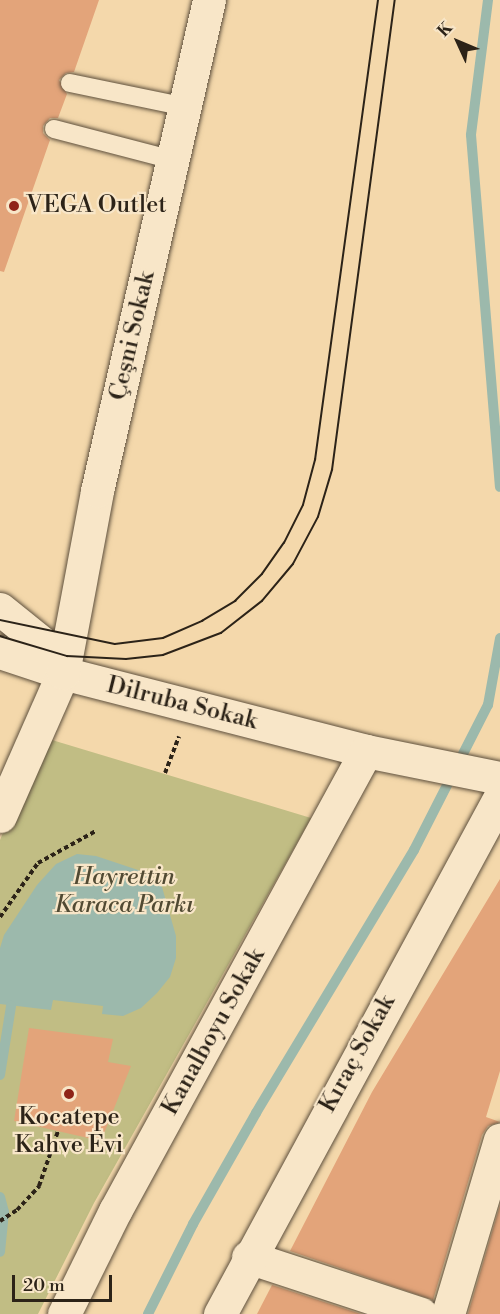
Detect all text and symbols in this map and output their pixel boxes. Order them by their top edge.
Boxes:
north arrow [428,12,488,72]
text: K [433,18,457,41]
place label: VEGA Outlet [26,192,167,220]
marker: VEGA Outlet [7,199,21,213]
street label: Çeşni Sokak [104,269,162,403]
street label: Dilruba Sokak [104,671,260,737]
park label: Hayrettin Karaca Parkı [54,864,194,920]
street label: Kanalboyu Sokak [156,944,272,1120]
street label: Kıraç Sokak [314,990,402,1118]
marker: Kocatepe Kahve Evi [62,1087,76,1101]
place label: Kocatepe Kahve Evi [14,1104,124,1160]
scale bar [15,1263,116,1301]
text: 20 m [23,1274,65,1297]

